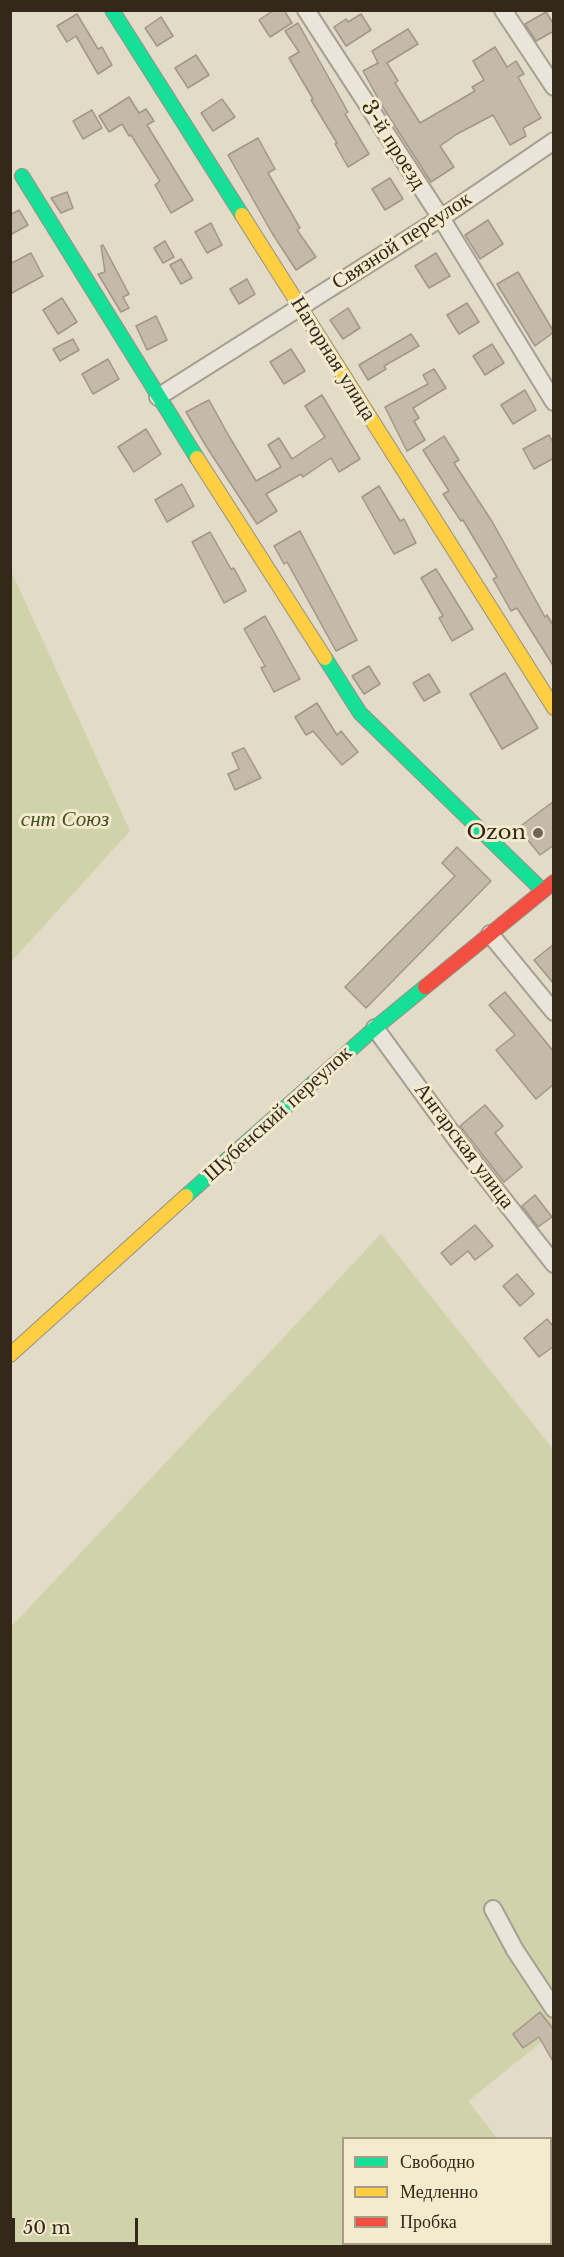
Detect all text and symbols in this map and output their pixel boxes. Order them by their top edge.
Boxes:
street label: 3-й проезд [355,96,431,194]
street label: Связной переулок [328,187,476,295]
street label: Нагорная улица [285,292,381,426]
park label: снт Союз [21,807,109,833]
place label: Ozon [466,820,526,846]
marker: Ozon [531,826,545,840]
street label: Шубенский переулок [199,1041,357,1187]
street label: Ангарская улица [409,1078,519,1214]
legend [342,2137,552,2245]
text: Свободно [400,2151,475,2173]
text: Медленно [400,2181,478,2203]
scale bar [15,2206,141,2244]
text: Пробка [400,2211,457,2233]
text: 50 m [23,2217,71,2239]

